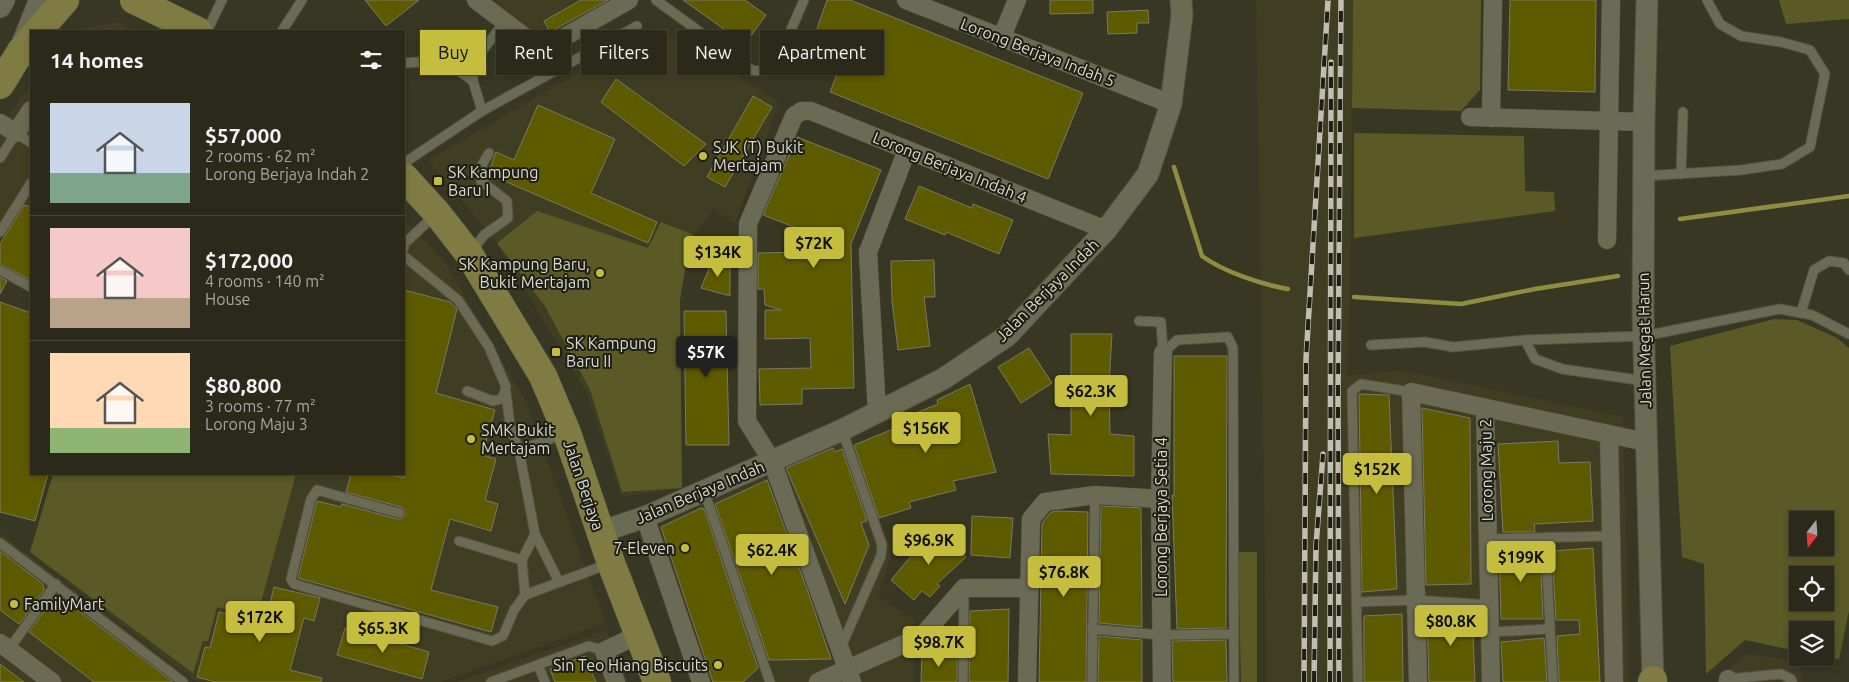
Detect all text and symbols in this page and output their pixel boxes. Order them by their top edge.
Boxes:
street label: Lorong Berjaya Indah 5 [958,14,1118,90]
chip: Buy [420,30,486,75]
chip: Rent [496,30,571,75]
chip: Filters [581,30,667,75]
chip: New [677,30,750,75]
chip: Apartment [760,30,884,75]
icon: filters [357,46,385,74]
text: 14 homes [50,48,144,72]
icon: home [90,123,150,183]
text: $57,000 [205,123,281,147]
street label: Lorong Berjaya Indah 4 [870,128,1030,206]
place label: SJK (T) Bukit Mertajam [713,138,804,174]
text: 2 rooms · 62 m² [205,147,316,165]
marker: SJK (T) Bukit Mertajam [697,150,709,162]
place label: SK Kampung Baru I [448,163,538,199]
text: Lorong Berjaya Indah 2 [205,165,369,183]
marker: SK Kampung Baru I [432,175,444,187]
pin: $72K [784,226,844,269]
text: $72K [795,234,833,252]
street label: Jalan Berjaya Indah [992,235,1102,345]
pin: $134K [683,236,753,278]
text: $134K [695,243,741,261]
icon: home [90,248,150,308]
text: $172,000 [205,248,293,272]
place label: SK Kampung Baru, Bukit Mertajam [458,255,590,291]
marker: SK Kampung Baru, Bukit Mertajam [594,267,606,279]
text: 4 rooms · 140 m² [205,272,325,290]
street label: Jalan Megat Harun [1634,272,1654,408]
text: House [205,290,250,308]
place label: SK Kampung Baru II [566,334,656,370]
pin: $57K [676,336,736,378]
text: $57K [687,343,725,361]
marker: SK Kampung Baru II [550,346,562,358]
icon: home [90,373,150,433]
text: $80,800 [205,373,281,397]
pin: $62.3K [1050,374,1132,417]
text: $62.3K [1066,382,1116,400]
text: 3 rooms · 77 m² [205,397,316,415]
pin: $156K [891,412,961,454]
text: Lorong Maju 3 [205,415,308,433]
street label: Lorong Maju 2 [1476,418,1496,522]
text: $156K [903,419,949,437]
place label: SMK Bukit Mertajam [481,421,555,457]
marker: SMK Bukit Mertajam [465,433,477,445]
street label: Jalan Berjaya [560,437,608,533]
street label: Lorong Berjaya Setia 4 [1152,437,1170,597]
pin: $152K [1342,452,1412,495]
street label: Jalan Berjaya Indah [633,457,767,527]
text: $152K [1354,460,1400,478]
north arrow [1789,511,1834,556]
map controls [1789,511,1834,666]
pin: $96.9K [888,524,970,566]
text: $96.9K [904,531,954,549]
pin: $62.4K [731,534,813,576]
place label: 7-Eleven [614,539,675,557]
pin: $199K [1486,540,1556,583]
text: $62.4K [747,541,797,559]
marker: 7-Eleven [679,542,691,554]
text: $199K [1498,548,1544,566]
pin: $76.8K [1023,556,1105,598]
text: $76.8K [1039,563,1089,581]
button: locate [1789,566,1834,611]
place label: FamilyMart [24,595,105,613]
marker: FamilyMart [8,598,20,610]
pin: $172K [225,600,295,643]
pin: $80.8K [1410,604,1492,647]
text: $172K [237,608,283,626]
pin: $65.3K [342,612,424,654]
text: $80.8K [1426,612,1476,630]
text: $65.3K [358,619,408,637]
button: layers [1789,621,1834,666]
pin: $98.7K [898,626,980,668]
text: $98.7K [914,633,964,651]
place label: Sin Teo Hiang Biscuits [553,656,708,674]
marker: Sin Teo Hiang Biscuits [712,659,724,671]

